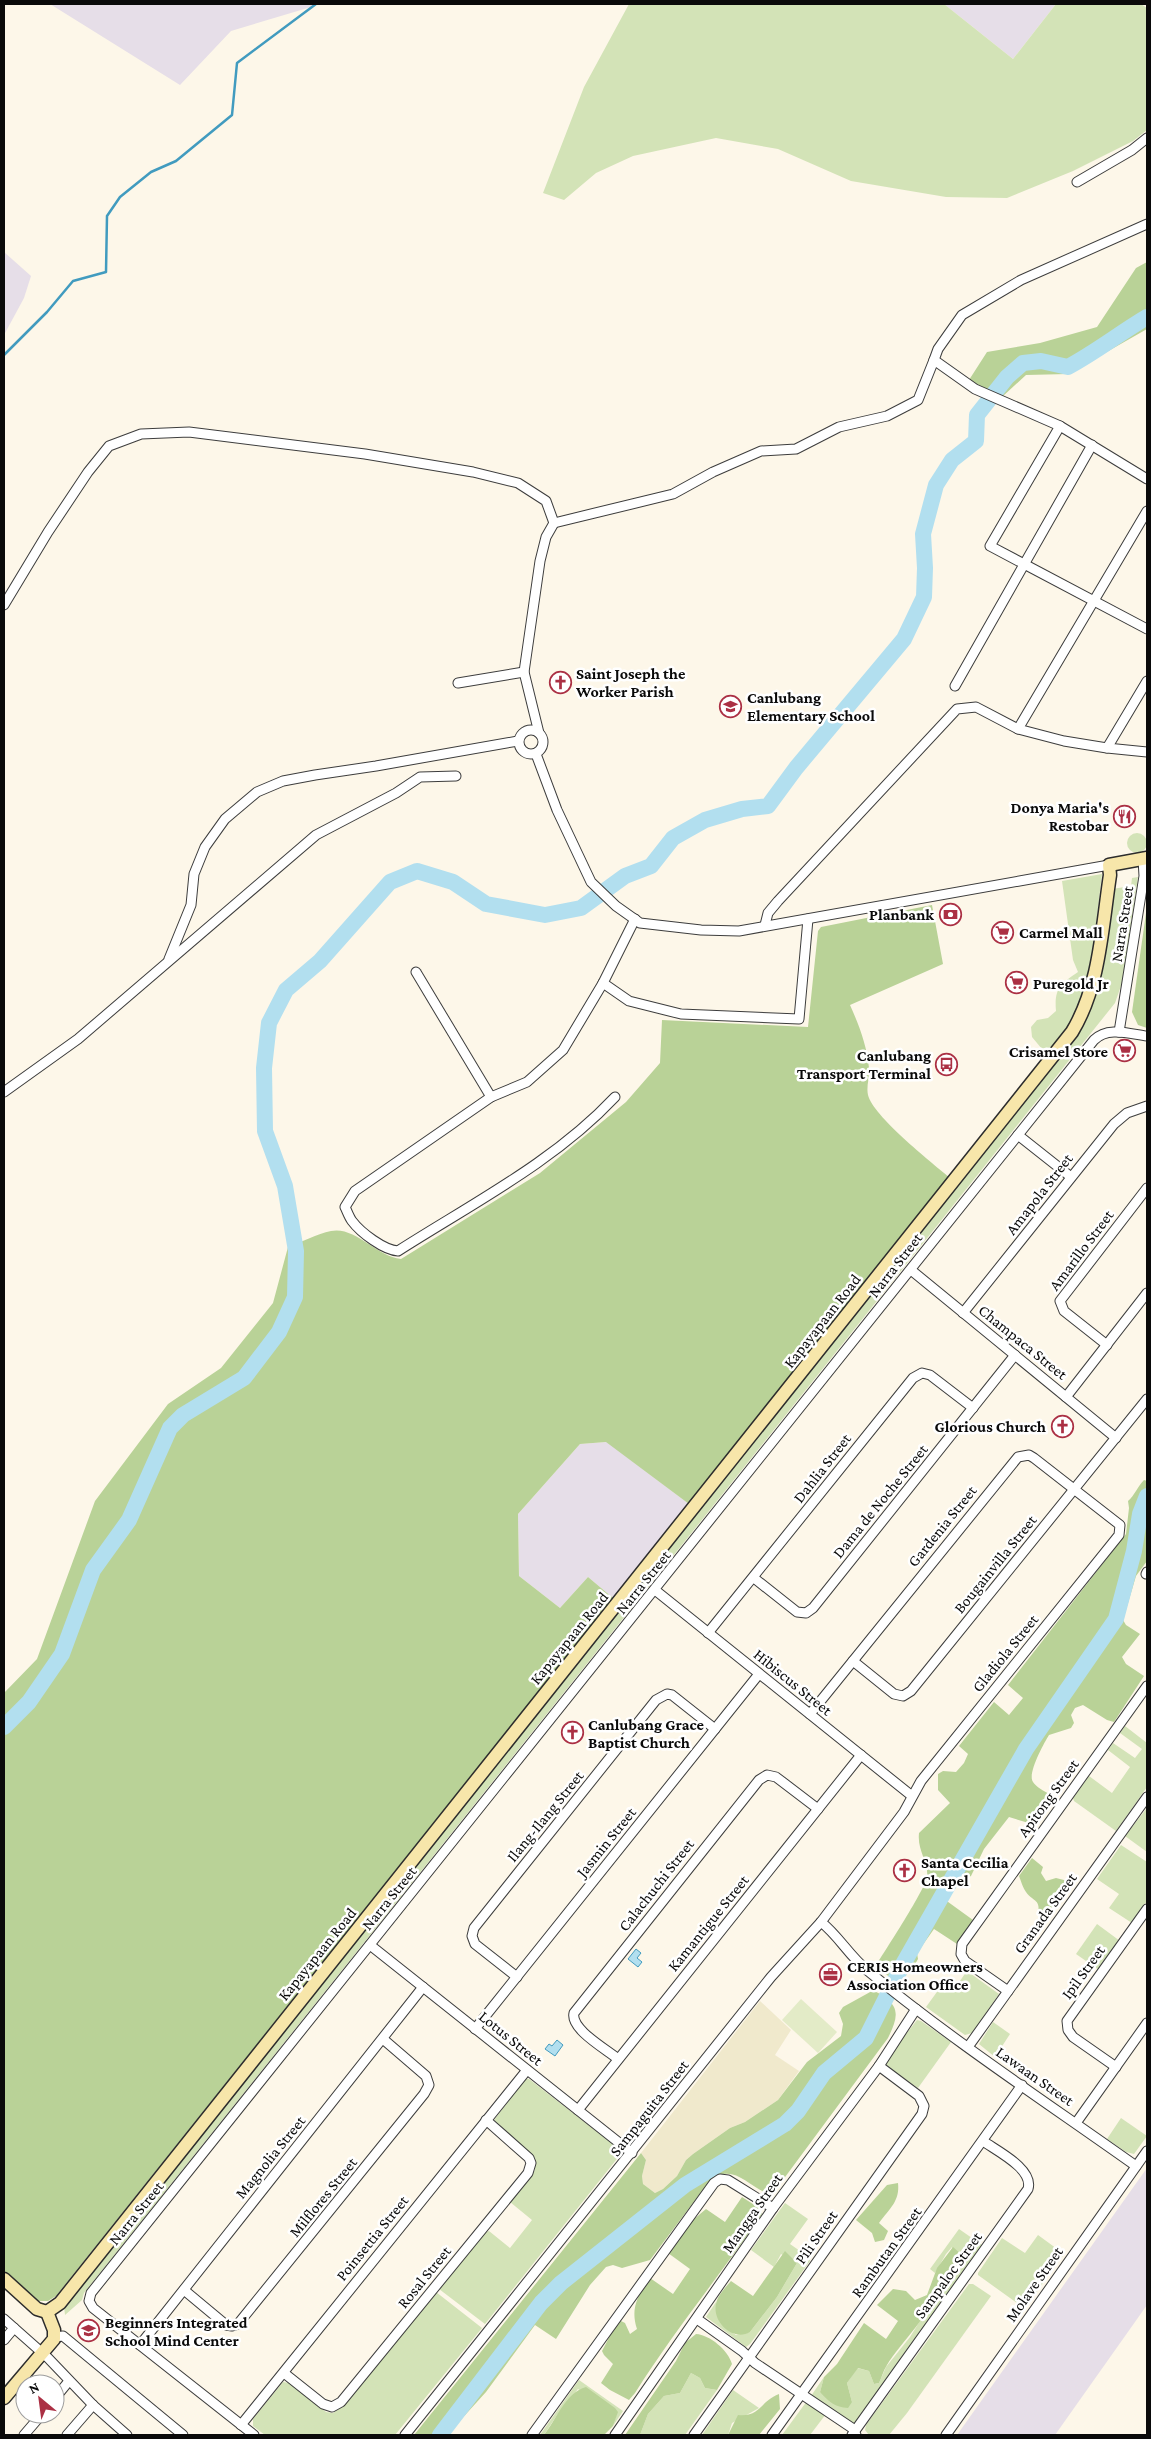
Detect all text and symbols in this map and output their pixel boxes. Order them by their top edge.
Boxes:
place label: Saint Joseph the Worker Parish [575,665,686,700]
church icon: Saint Joseph the Worker Parish [548,670,572,694]
place label: Canlubang Elementary School [747,689,875,724]
school or university icon: Canlubang Elementary School [719,694,743,718]
place label: Donya Maria's Restobar [1011,799,1110,834]
restaurant icon: Donya Maria's Restobar [1113,804,1137,828]
street label: Narra Street [1108,884,1137,963]
bank icon: Planbank [938,902,962,926]
place label: Planbank [869,906,934,923]
supermarket icon: Carmel Mall [991,920,1015,944]
place label: Carmel Mall [1019,924,1103,941]
supermarket icon: Puregold Jr [1005,971,1029,995]
place label: Puregold Jr [1033,975,1110,992]
supermarket icon: Crisamel Store [1112,1039,1136,1063]
place label: Crisamel Store [1009,1043,1109,1060]
place label: Canlubang Transport Terminal [797,1047,931,1082]
bus stop icon: Canlubang Transport Terminal [935,1052,959,1076]
street label: Amapola Street [1002,1150,1077,1238]
street label: Amarillo Street [1045,1206,1117,1293]
street label: Narra Street [865,1229,926,1300]
street label: Kapayapaan Road [780,1270,865,1372]
street label: Champaca Street [975,1301,1071,1384]
church icon: Glorious Church [1050,1414,1074,1438]
place label: Glorious Church [934,1418,1046,1435]
street label: Dahlia Street [790,1430,855,1506]
street label: Dama de Noche Street [829,1440,931,1561]
street label: Gardenia Street [904,1482,980,1570]
street label: Bougainvilla Street [950,1511,1041,1617]
street label: Narra Street [612,1546,674,1617]
street label: Kapayapaan Road [527,1588,613,1688]
street label: Gladiola Street [969,1610,1042,1695]
street label: Hibiscus Street [751,1645,836,1719]
place label: Canlubang Grace Baptist Church [588,1716,705,1751]
church icon: Canlubang Grace Baptist Church [560,1721,584,1745]
street label: Apitong Street [1014,1755,1083,1841]
street label: Ilang-Ilang Street [503,1767,588,1865]
street label: Jasmin Street [572,1803,640,1882]
street label: Calachuchi Street [615,1835,698,1934]
place label: Santa Cecilia Chapel [921,1854,1009,1889]
church icon: Santa Cecilia Chapel [893,1859,917,1883]
street label: Narra Street [358,1862,420,1933]
street label: Granada Street [1010,1869,1080,1957]
street label: Kamantigue Street [664,1871,753,1975]
street label: Kapayapaan Road [275,1904,361,2004]
street label: Ipil Street [1058,1941,1109,2003]
place label: CERIS Homeowners Association Office [846,1958,983,1993]
office icon: CERIS Homeowners Association Office [819,1963,843,1987]
street label: Lotus Street [476,2007,547,2069]
street label: Lawaan Street [993,2043,1078,2109]
street label: Sampaguita Street [606,2056,693,2160]
street label: Magnolia Street [232,2112,310,2202]
street label: Milflores Street [286,2153,361,2240]
street label: Mangga Street [718,2170,787,2256]
street label: Narra Street [105,2177,167,2248]
street label: Poinsettia Street [333,2192,412,2284]
street label: Rambutan Street [848,2203,925,2300]
street label: Pili Street [792,2207,841,2267]
street label: Sampaloc Street [911,2228,986,2322]
street label: Rosal Street [394,2242,455,2311]
street label: Molave Street [1002,2243,1066,2325]
place label: Beginners Integrated School Mind Center [105,2314,248,2349]
school or university icon: Beginners Integrated School Mind Center [77,2319,101,2343]
north arrow [15,2374,65,2424]
text: N [26,2378,42,2397]

